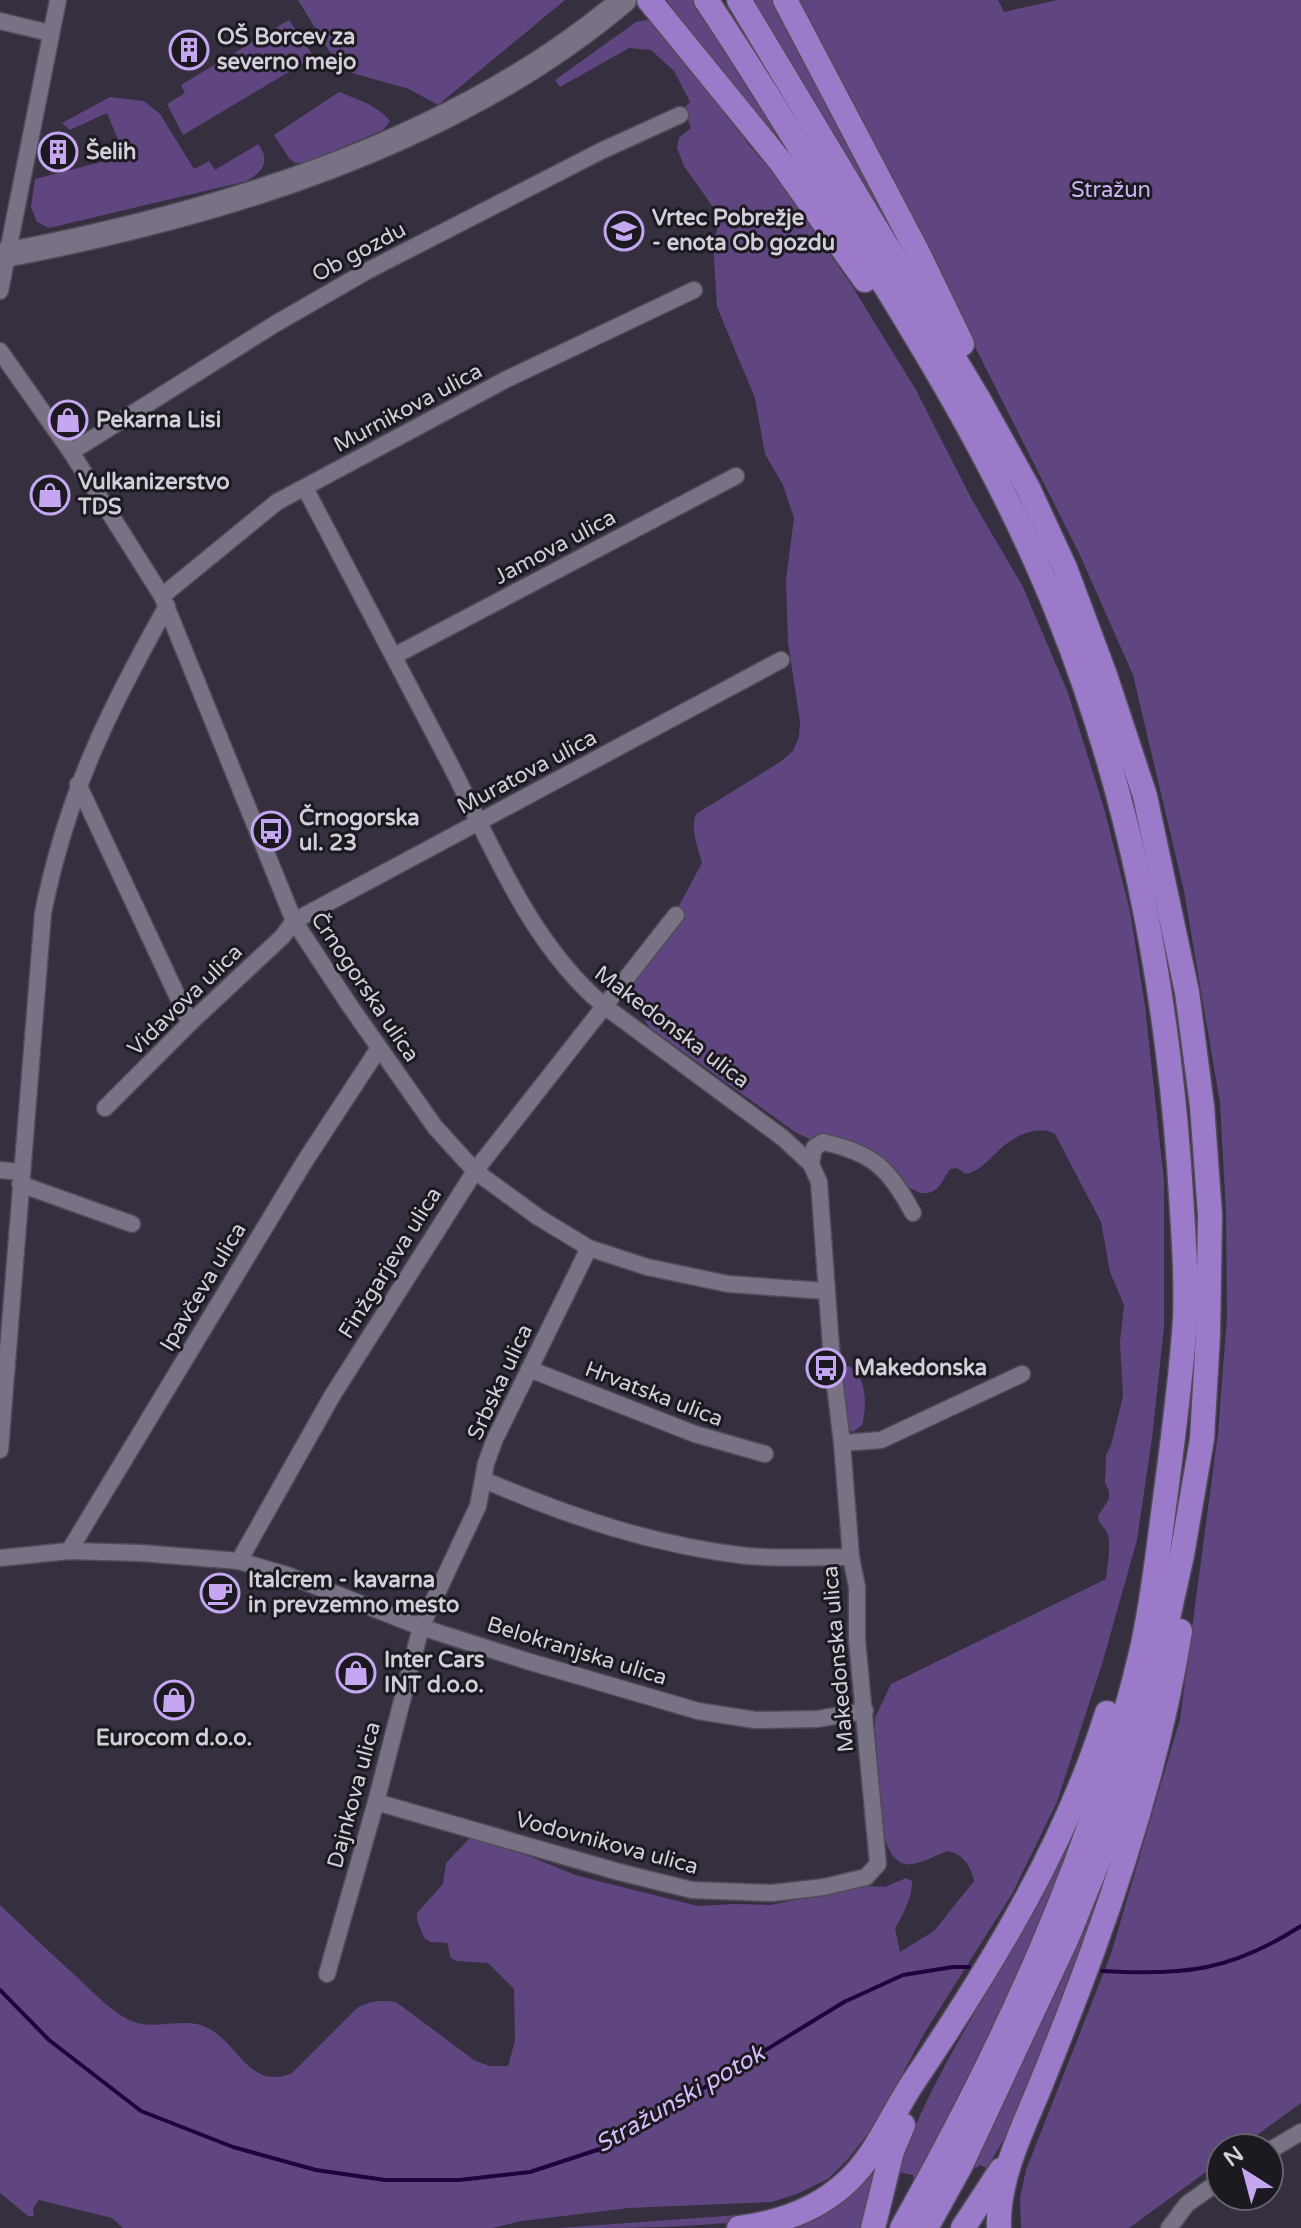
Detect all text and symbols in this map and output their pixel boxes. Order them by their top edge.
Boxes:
place label: OŠ Borcev za severno mejo [217,23,356,75]
building icon: OŠ Borcev za severno mejo [168,29,210,71]
building icon: Šelih [37,131,79,173]
place label: Šelih [86,138,136,165]
park label: Stražun [1071,177,1151,203]
place label: Vrtec Pobrežje - enota Ob gozdu [652,205,835,256]
school or university icon: Vrtec Pobrežje - enota Ob gozdu [603,210,645,252]
street label: Ob gozdu [308,216,410,288]
street label: Murnikova ulica [329,358,487,458]
shop icon: Pekarna Lisi [47,399,89,441]
place label: Pekarna Lisi [96,407,221,433]
place label: Vulkanizerstvo TDS [77,469,230,520]
shop icon: Vulkanizerstvo TDS [29,474,71,516]
street label: Jamova ulica [490,504,620,590]
street label: Muratova ulica [453,724,601,820]
place label: Črnogorska ul. 23 [299,804,420,856]
bus stop icon: Črnogorska ul. 23 [250,810,292,852]
street label: Črnogorska ulica [305,907,426,1067]
street label: Vidavova ulica [122,939,248,1061]
street label: Makedonska ulica [589,960,755,1094]
street label: Finžgarjeva ulica [333,1182,447,1344]
street label: Ipavčeva ulica [154,1218,252,1356]
street label: Srbska ulica [462,1320,538,1444]
bus stop icon: Makedonska [805,1347,847,1389]
place label: Makedonska [854,1355,987,1381]
street label: Hrvatska ulica [581,1356,727,1432]
street label: Makedonska ulica [817,1565,859,1753]
place label: Italcrem - kavarna in prevzemno mesto [248,1567,459,1618]
cafe icon: Italcrem - kavarna in prevzemno mesto [199,1572,241,1614]
street label: Belokranjska ulica [484,1611,670,1691]
place label: Inter Cars INT d.o.o. [384,1647,485,1698]
shop icon: Inter Cars INT d.o.o. [335,1652,377,1694]
shop icon: Eurocom d.o.o. [153,1679,195,1721]
street label: Dajnkova ulica [322,1719,386,1871]
place label: Eurocom d.o.o. [96,1725,252,1751]
street label: Vodovnikova ulica [513,1806,701,1880]
water label: Stražunski potok [590,2038,771,2159]
north arrow [1205,2132,1285,2212]
text: N [1219,2141,1249,2172]

